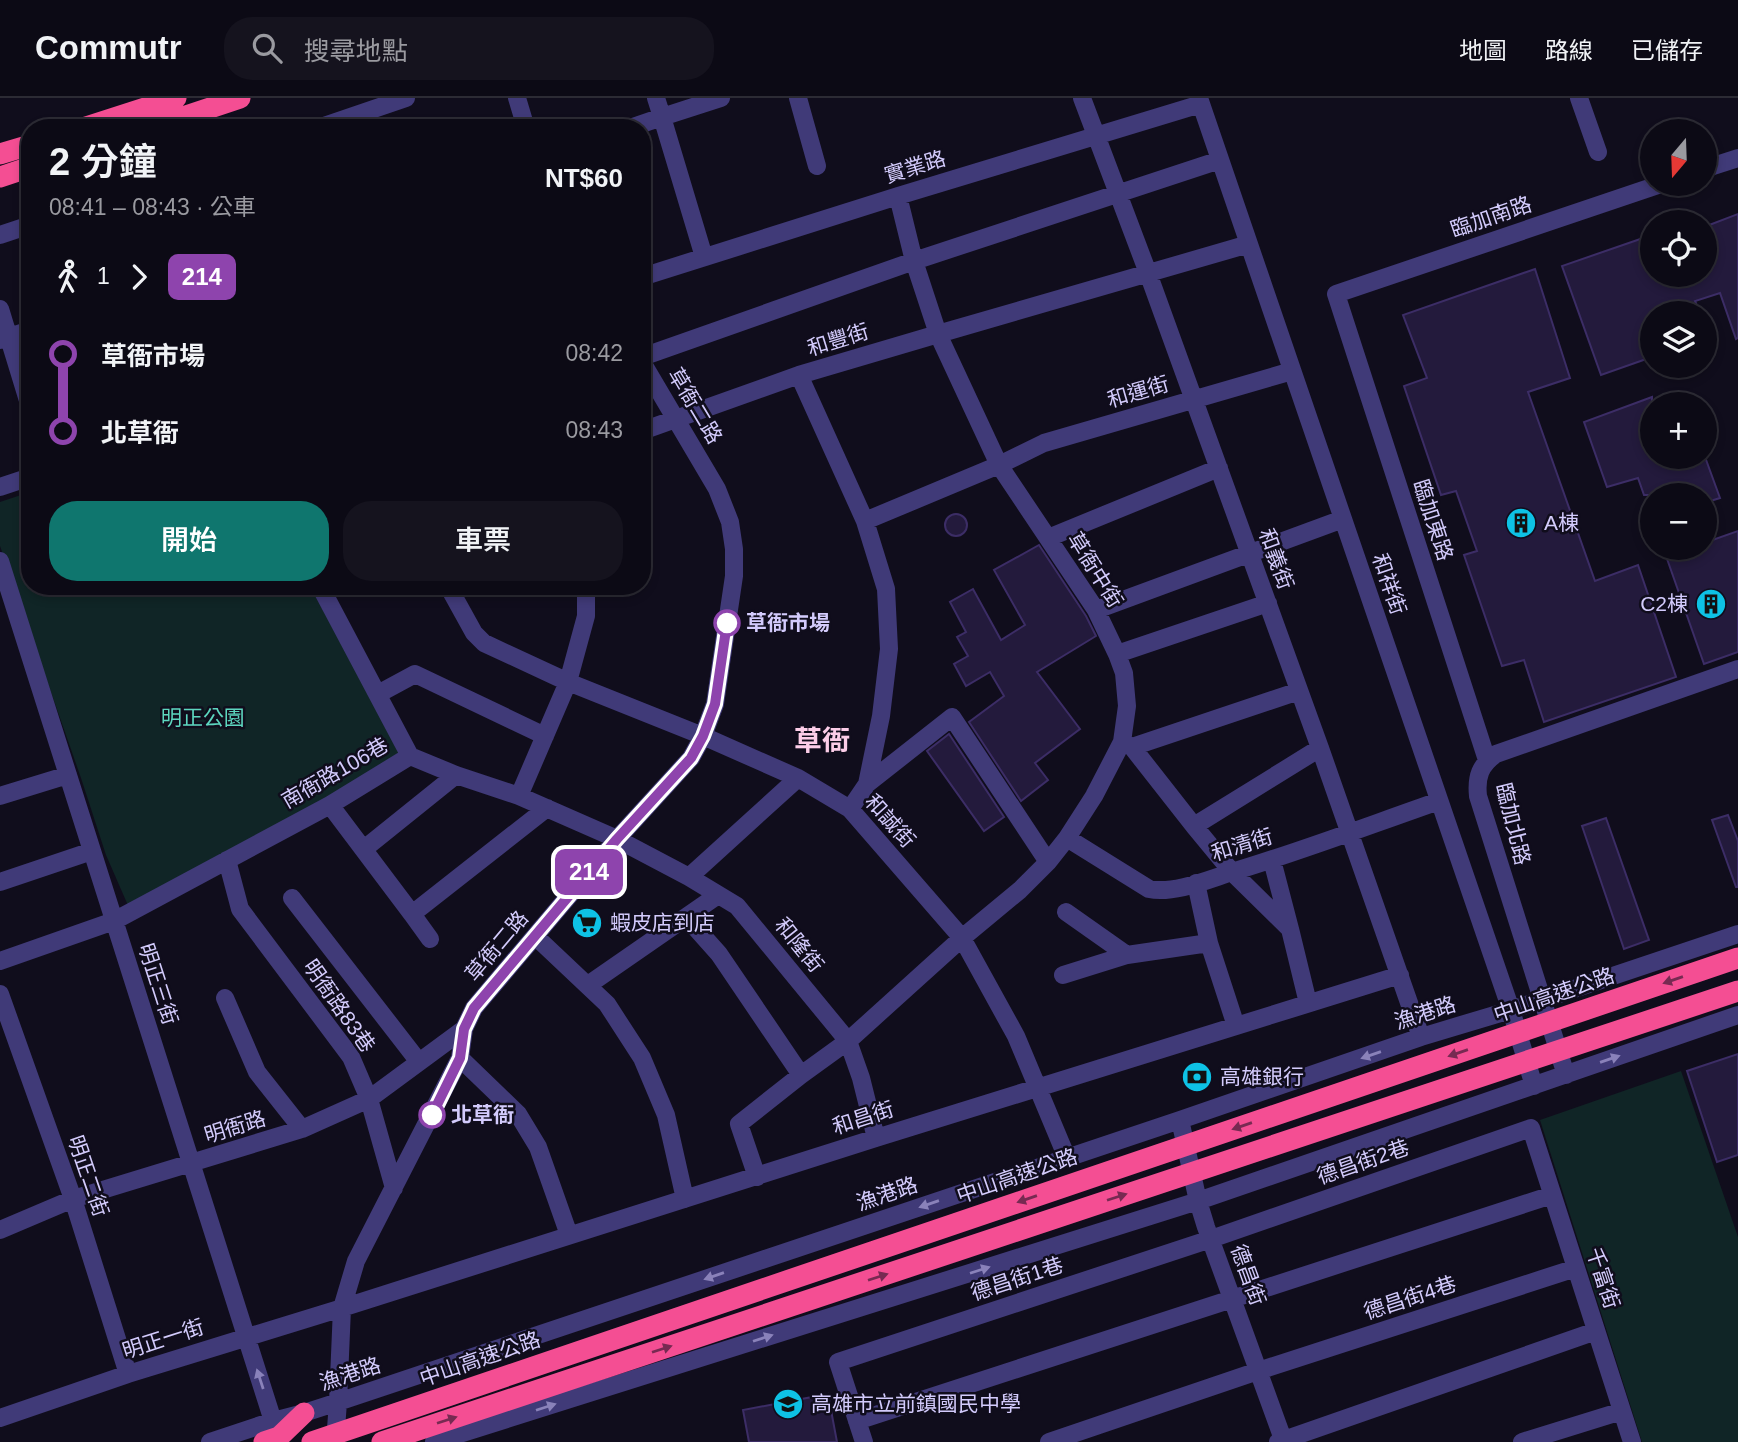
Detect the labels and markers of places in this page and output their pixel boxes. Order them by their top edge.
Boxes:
building icon: A棟 [1504,506,1538,540]
place label: A棟 [1544,511,1579,534]
building icon: C2棟 [1694,587,1728,621]
place label: C2棟 [1640,592,1688,615]
marker: 草衙市場 [714,610,740,636]
place label: 草衙市場 [746,611,830,634]
supermarket icon: 蝦皮店到店 [570,906,604,940]
place label: 蝦皮店到店 [610,911,715,934]
bank icon: 高雄銀行 [1180,1060,1214,1094]
place label: 高雄銀行 [1220,1065,1304,1088]
marker: 北草衙 [419,1102,445,1128]
place label: 北草衙 [451,1103,514,1126]
school or university icon: 高雄市立前鎮國民中學 [771,1387,805,1421]
place label: 高雄市立前鎮國民中學 [811,1392,1021,1415]

